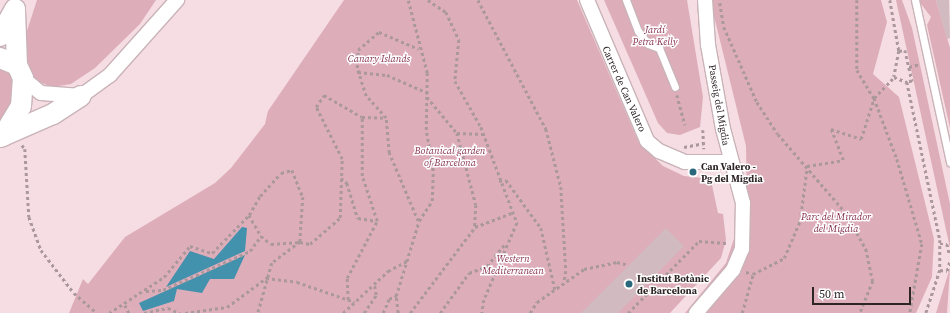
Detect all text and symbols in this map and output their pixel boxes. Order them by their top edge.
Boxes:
park label: Jardí Petra Kelly [633,23,677,46]
street label: Carrer de Can Valero [600,44,648,134]
park label: Canary Islands [348,53,410,65]
street label: Passeig del Migdia [706,64,732,146]
park label: Botanical garden of Barcelona [415,144,485,168]
place label: Can Valero - Pg del Migdia [701,160,763,184]
marker: Can Valero - Pg del Migdia [688,167,698,177]
park label: Parc del Mirador del Migdia [801,210,871,234]
park label: Western Mediterranean [482,252,544,276]
place label: Institut Botànic de Barcelona [637,272,709,296]
marker: Institut Botànic de Barcelona [624,279,634,289]
scale bar [814,279,913,305]
text: 50 m [819,286,845,302]

